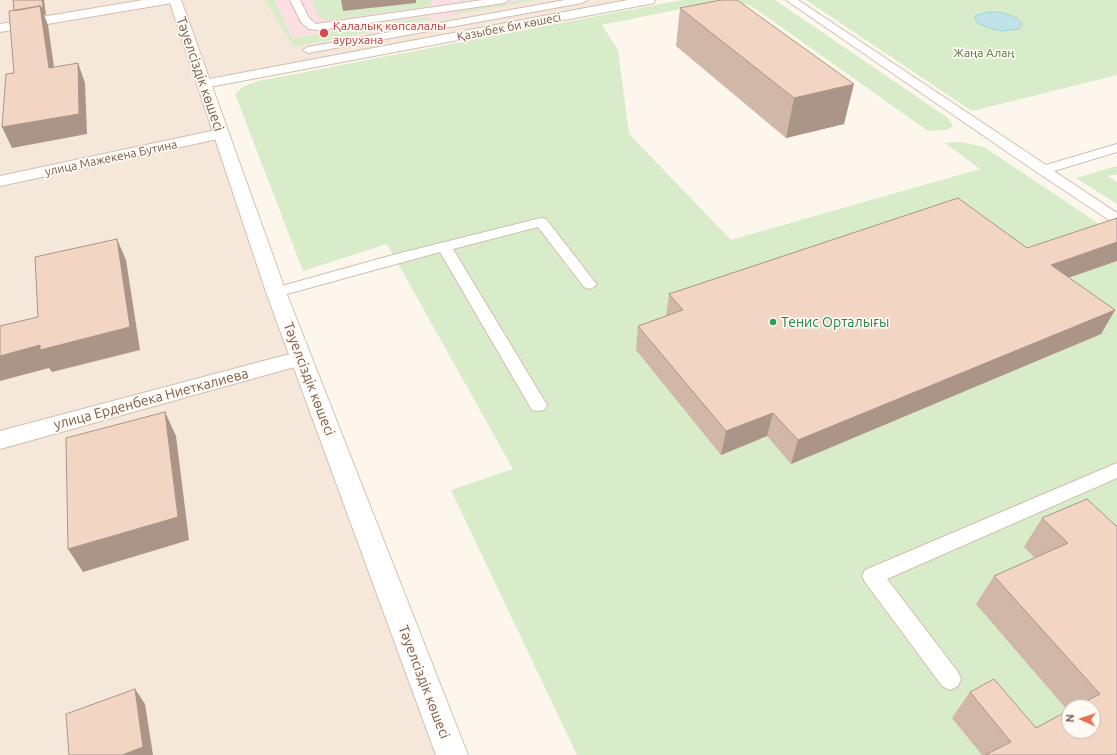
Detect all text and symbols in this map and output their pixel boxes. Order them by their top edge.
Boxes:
street label: Қазыбек би көшесі [456,10,562,44]
street label: Тәуелсіздік көшесі [173,15,227,133]
place label: Қалалық көпсалалы аурухана [333,19,446,47]
marker: Қалалық көпсалалы аурухана [318,27,330,39]
park label: Жаңа Алаң [954,46,1014,60]
street label: улица Мажекена Бутина [43,137,179,179]
place label: Тенис Орталығы [781,314,889,330]
marker: Тенис Орталығы [768,317,778,327]
street label: Тәуелсіздік көшесі [280,320,338,438]
street label: улица Ерденбека Ниеткалиева [52,365,250,433]
street label: Тәуелсіздік көшесі [395,623,453,741]
north arrow [1061,699,1101,739]
text: N [1064,714,1076,723]

